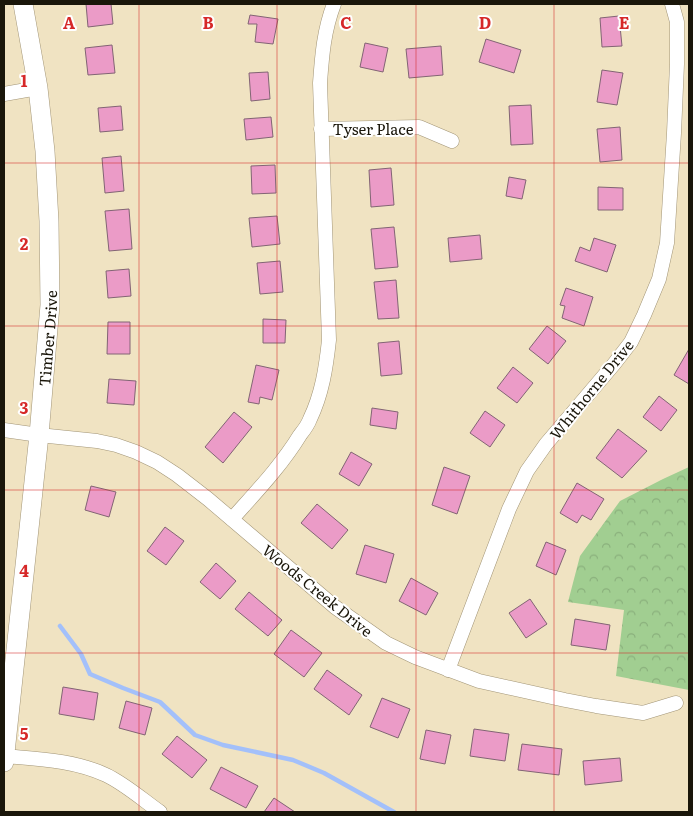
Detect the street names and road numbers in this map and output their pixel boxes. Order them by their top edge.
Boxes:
street label: Tyser Place [333,117,414,140]
street label: Timber Drive [32,290,62,387]
street label: Whithorne Drive [544,334,639,444]
street label: Woods Creek Drive [258,538,378,642]

